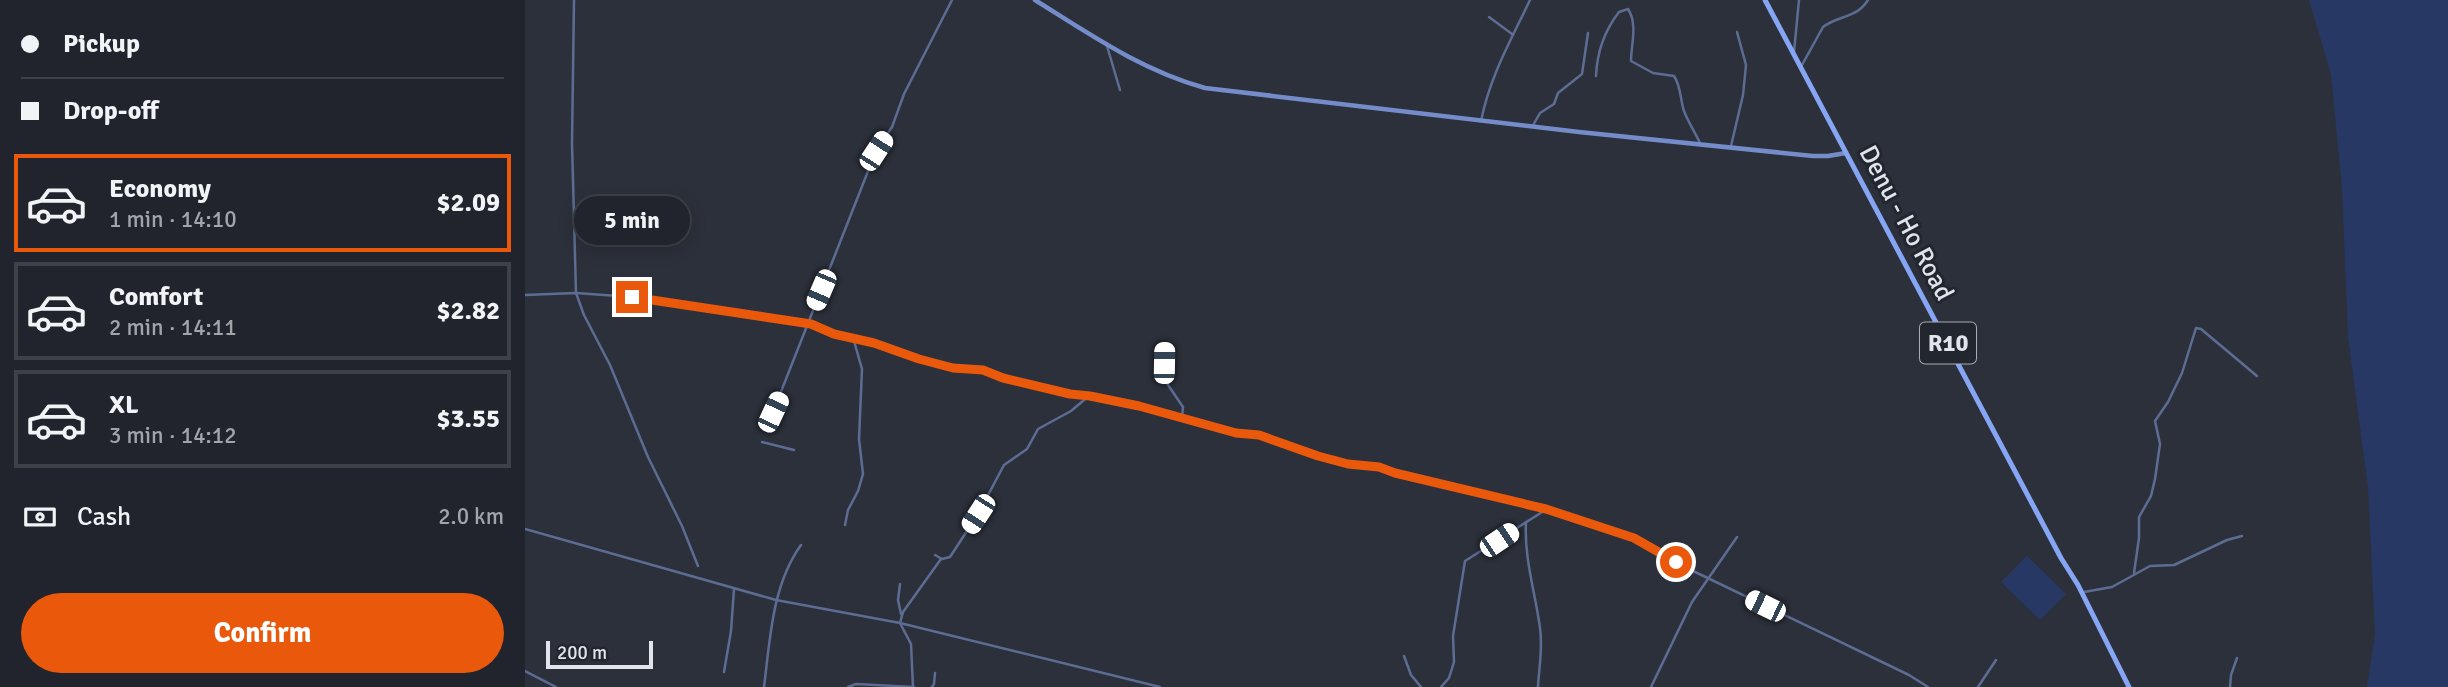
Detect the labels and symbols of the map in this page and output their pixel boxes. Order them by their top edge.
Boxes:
car [856,128,897,174]
street label: Denu - Ho Road [1852,140,1960,306]
callout: 5 min [574,196,690,244]
car [804,267,839,313]
route end [616,281,648,313]
road number: R10 [1920,322,1976,364]
car [1154,342,1175,384]
car [755,389,792,435]
car [958,491,999,537]
car [1476,520,1523,560]
route start [1660,546,1692,578]
car [1742,587,1789,625]
scale bar [546,638,653,670]

